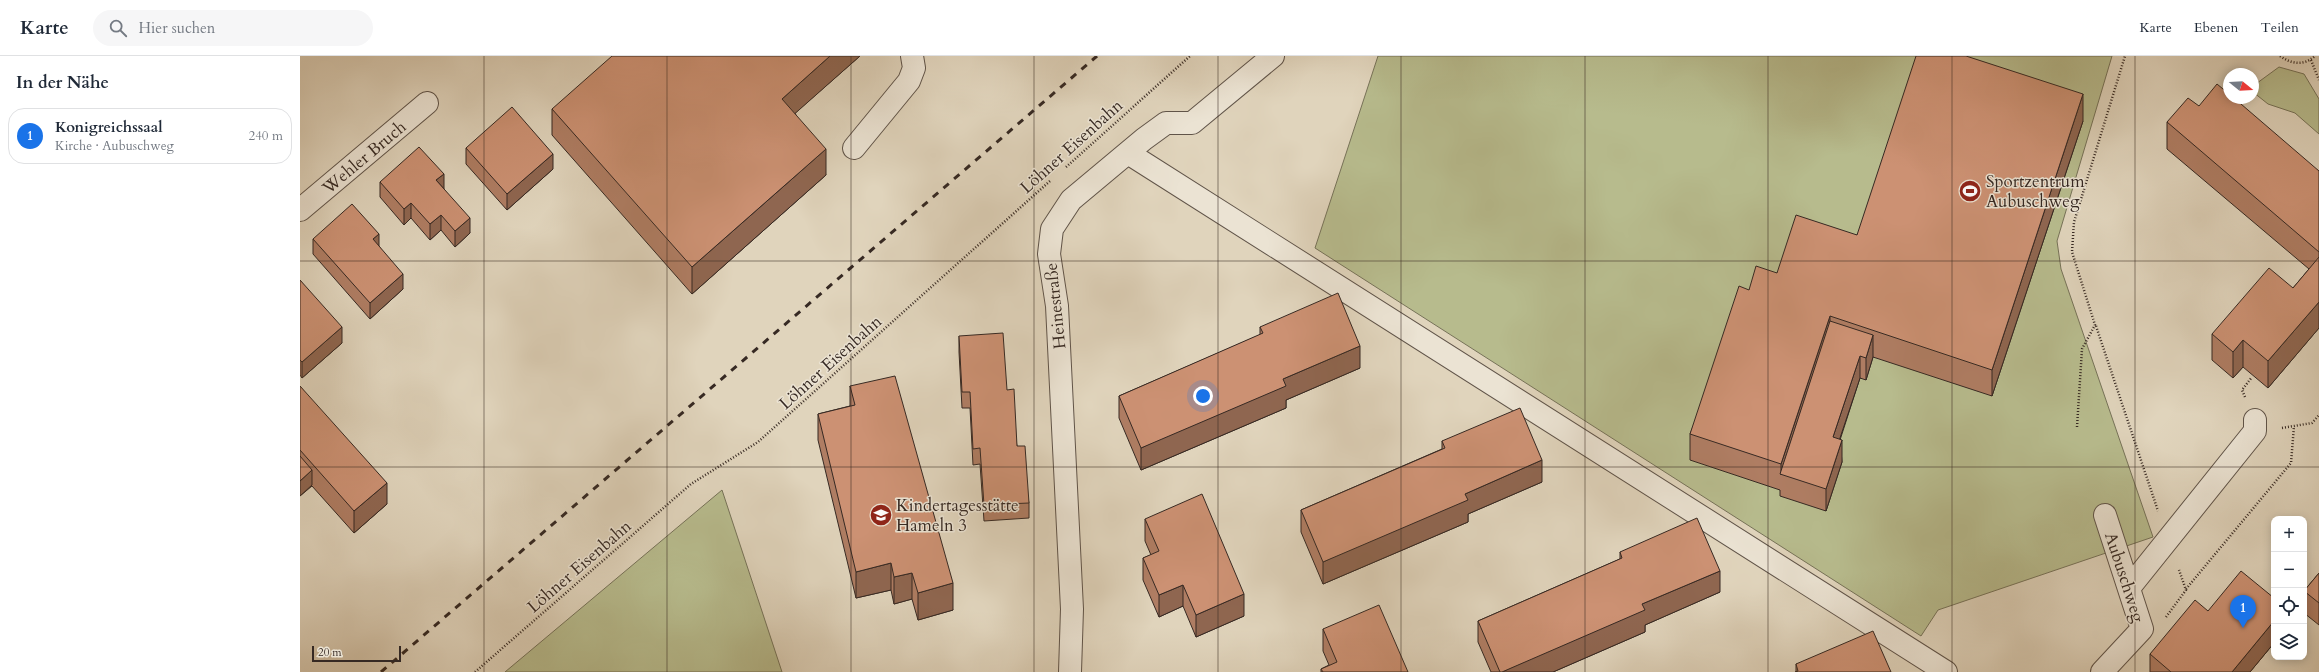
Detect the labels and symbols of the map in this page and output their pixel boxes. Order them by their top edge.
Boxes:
north arrow [2223,68,2259,104]
street label: Löhner Eisenbahn [1015,94,1128,199]
street label: Wehler Bruch [317,115,412,200]
place label: Sportzentrum Aubuschweg [1986,170,2085,213]
sports icon: Sportzentrum Aubuschweg [1957,178,1983,204]
street label: Heinestraße [1040,262,1071,350]
street label: Löhner Eisenbahn [774,310,887,415]
your location [1193,386,1213,406]
place label: Kindertagesstätte Hameln 3 [896,494,1019,537]
school or university icon: Kindertagesstätte Hameln 3 [868,502,894,528]
street label: Löhner Eisenbahn [522,515,636,618]
street label: Aubuschweg [2099,529,2150,626]
pin: 1 [2230,595,2256,628]
scale bar [312,644,401,663]

